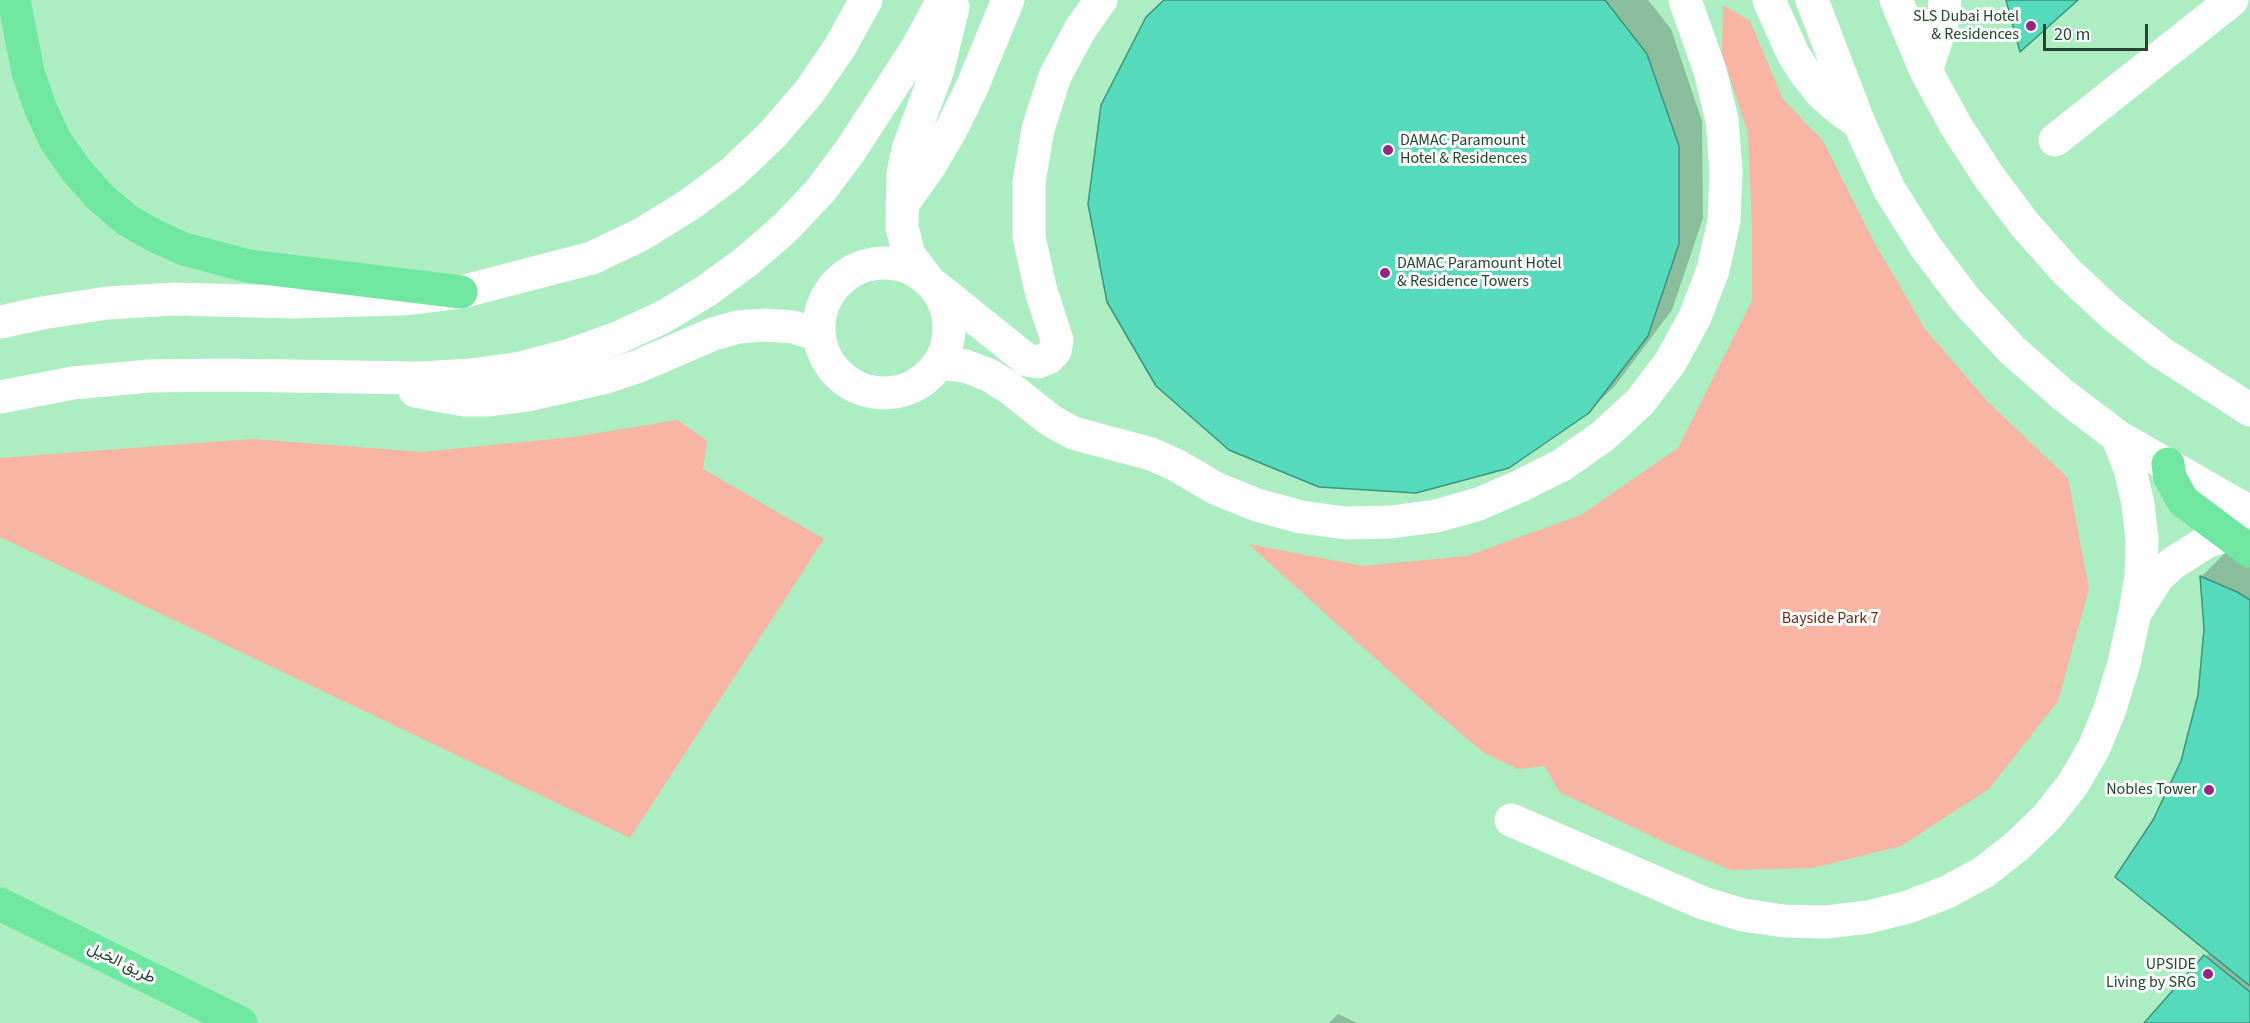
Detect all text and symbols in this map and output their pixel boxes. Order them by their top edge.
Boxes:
place label: SLS Dubai Hotel & Residences [1913,7,2019,45]
scale bar [2046,12,2151,50]
marker: SLS Dubai Hotel & Residences [2024,19,2038,33]
text: 20 m [2054,22,2090,47]
place label: DAMAC Paramount Hotel & Residences [1400,131,1527,169]
marker: DAMAC Paramount Hotel & Residences [1381,143,1395,157]
place label: DAMAC Paramount Hotel & Residence Towers [1397,254,1562,292]
marker: DAMAC Paramount Hotel & Residence Towers [1378,266,1392,280]
park label: Bayside Park 7 [1782,609,1878,629]
place label: Nobles Tower [2106,780,2197,800]
marker: Nobles Tower [2202,783,2216,797]
street label: طريق الخيل [84,939,158,989]
place label: UPSIDE Living by SRG [2106,955,2196,993]
marker: UPSIDE Living by SRG [2201,967,2215,981]

